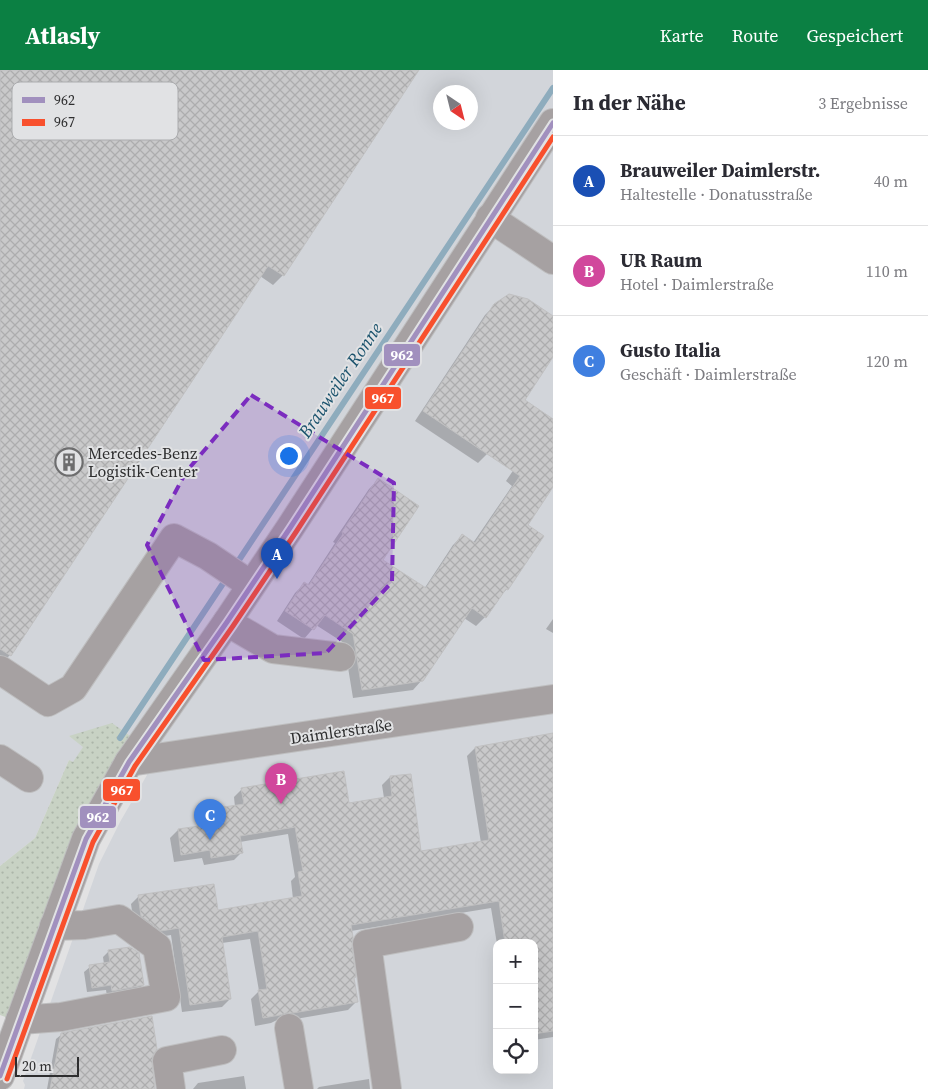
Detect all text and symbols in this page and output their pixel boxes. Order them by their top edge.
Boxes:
text: Atlasly [25,19,100,52]
text: Karte [660,23,704,48]
text: Route [732,23,778,48]
text: Gespeichert [806,23,903,48]
legend [12,82,178,140]
north arrow [433,85,478,130]
text: In der Nähe [573,88,686,117]
text: 962 [54,90,75,110]
text: 3 Ergebnisse [818,92,908,114]
text: 967 [54,112,75,132]
text: Brauweiler Daimlerstr. [620,157,820,183]
text: A [584,170,594,192]
text: 40 m [874,170,908,192]
text: Haltestelle · Donatusstraße [620,183,813,205]
text: UR Raum [620,247,702,273]
text: B [584,260,594,282]
text: 110 m [866,260,908,282]
text: Hotel · Daimlerstraße [620,273,774,295]
water label: Brauweiler Ronne [292,317,388,443]
text: Gusto Italia [620,337,721,363]
line badge: 962 [383,343,421,367]
text: 962 [391,345,414,365]
text: C [584,350,594,372]
text: 120 m [866,350,908,372]
text: Geschäft · Daimlerstraße [620,363,797,385]
line badge: 967 [364,386,402,410]
text: 967 [372,388,395,408]
place label: Mercedes-Benz Logistik-Center [88,442,198,482]
your location [276,443,302,469]
building icon: Mercedes-Benz Logistik-Center [54,447,84,477]
pin: A [261,538,293,579]
street label: Daimlerstraße [289,713,393,749]
pin: B [265,763,297,804]
line badge: 967 [102,778,141,802]
text: 967 [111,780,134,800]
pin: C [194,799,226,840]
line badge: 962 [79,805,117,829]
text: 962 [87,807,110,827]
map controls [493,939,538,1074]
button: + [493,939,538,984]
button: − [493,984,538,1029]
button: locate [493,1029,538,1074]
scale bar [15,1054,79,1077]
text: 20 m [22,1056,52,1076]

